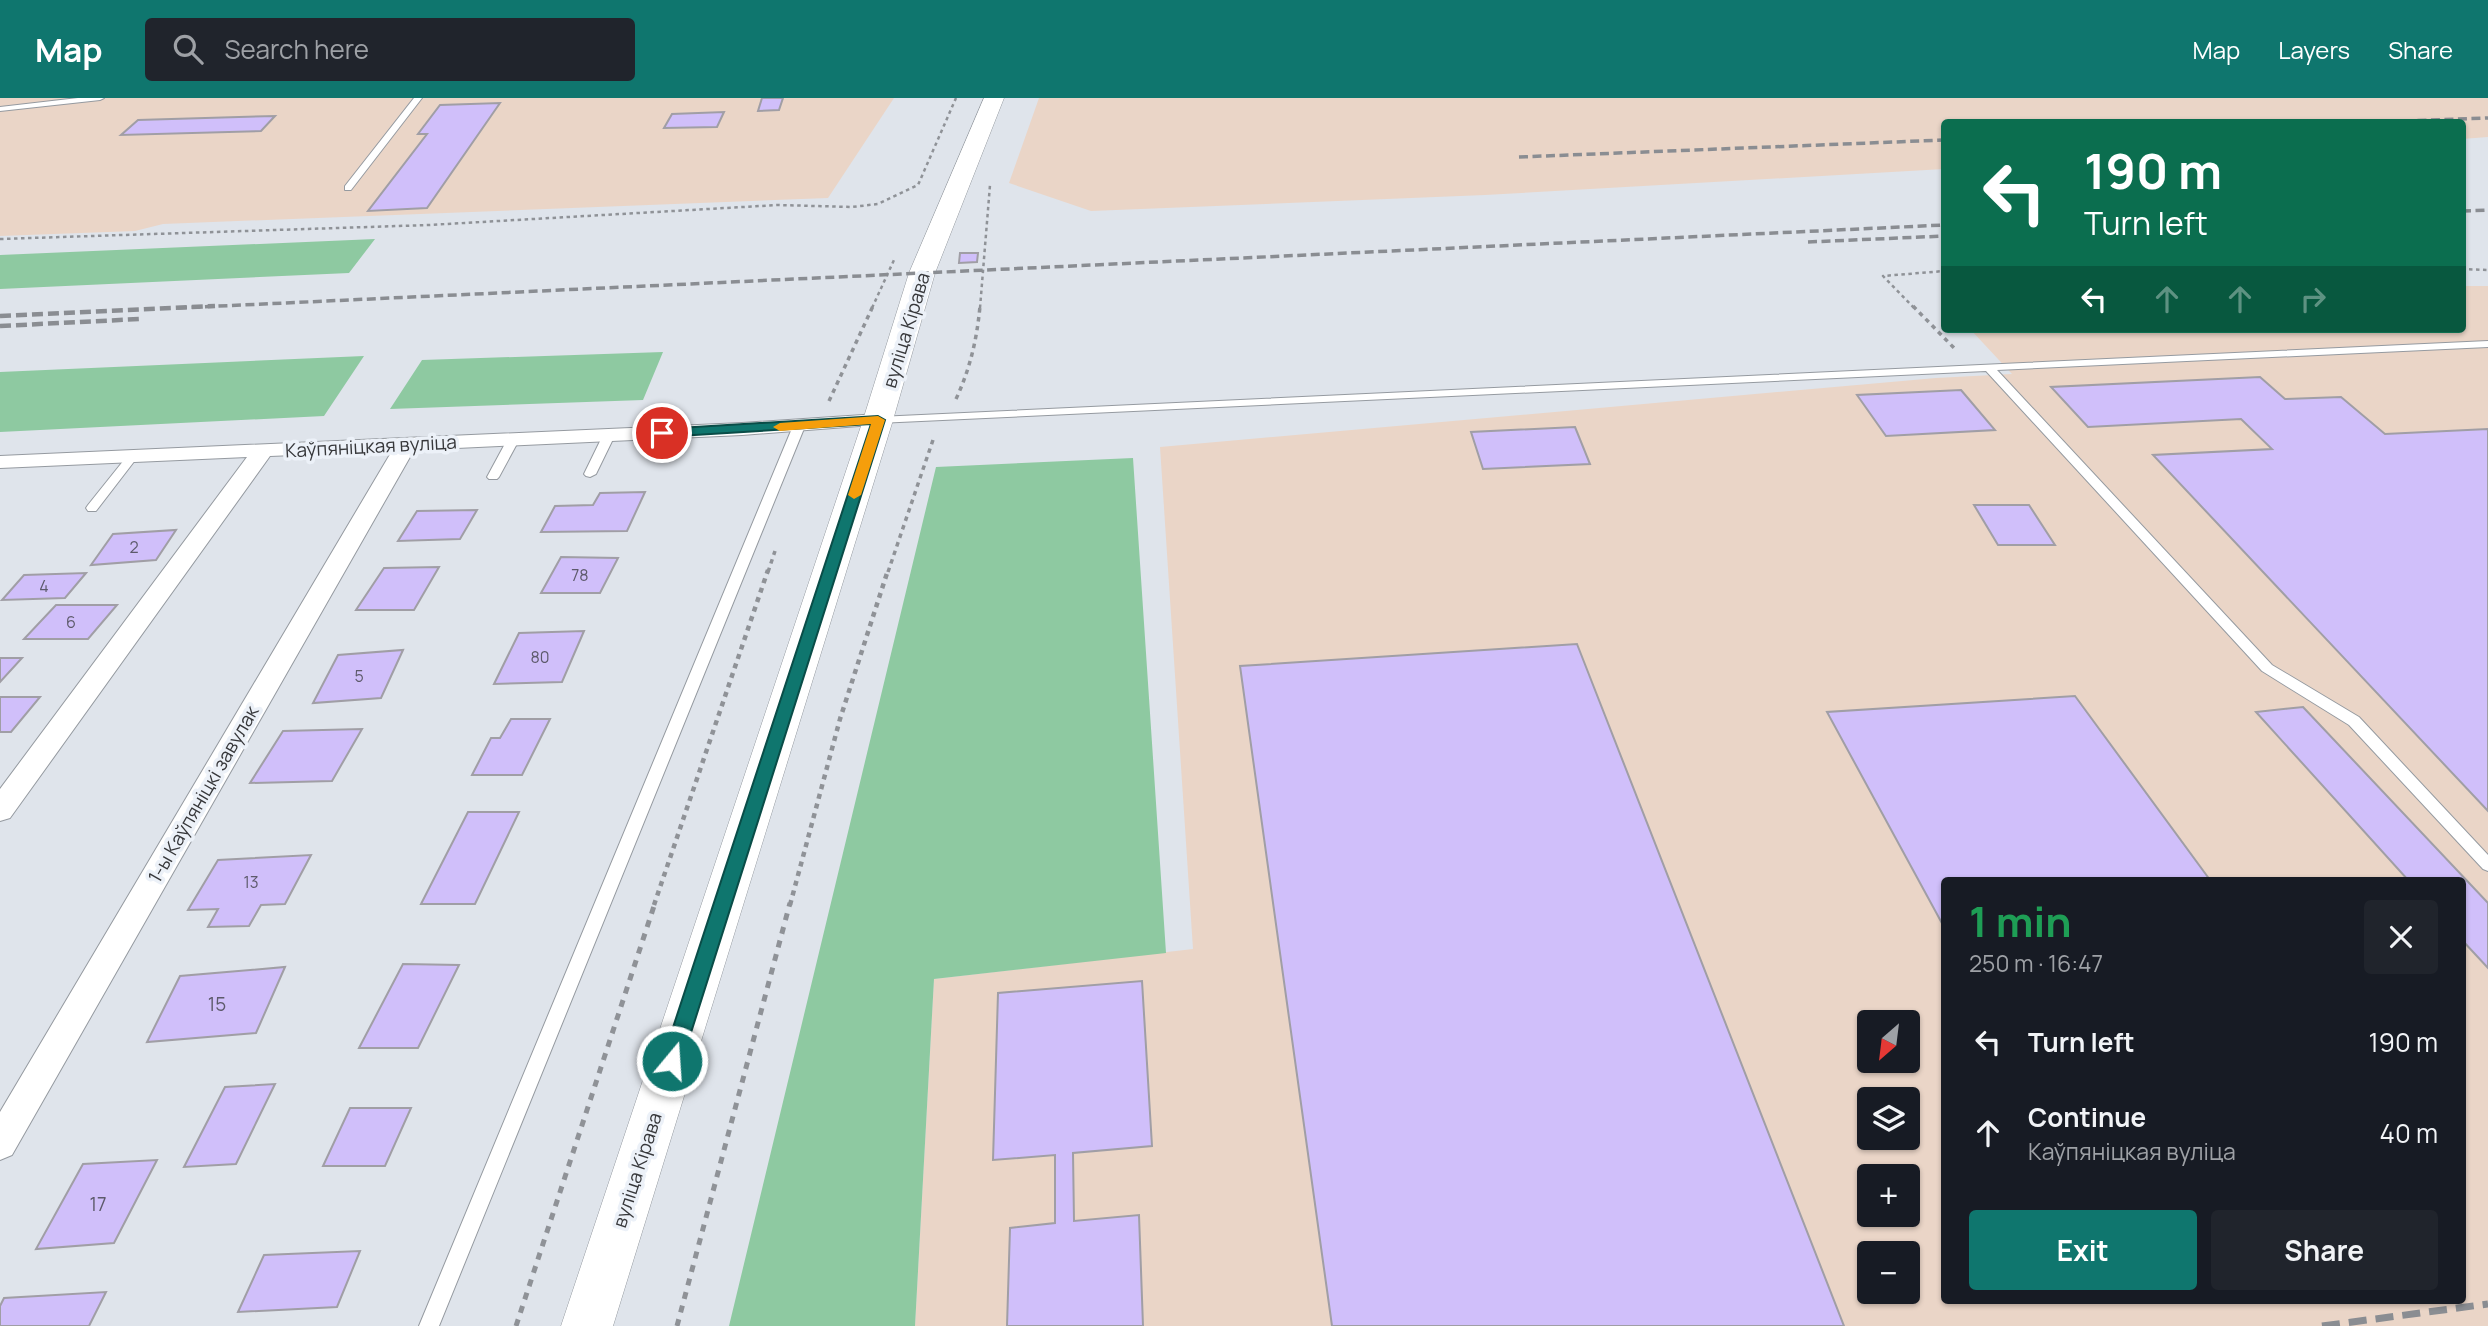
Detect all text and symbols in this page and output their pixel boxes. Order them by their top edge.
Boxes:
search box [145,18,635,81]
text: Map [35,27,103,72]
icon: search [169,30,207,68]
text: Search here [225,31,369,67]
text: Map [2193,33,2240,66]
text: Layers [2278,33,2350,66]
text: Share [2388,33,2453,66]
text: 190 m [2084,137,2222,204]
icon: left [1969,147,2060,238]
text: Turn left [2084,201,2208,245]
street label: вуліца Кірава [876,269,936,391]
icon: left [2075,280,2113,318]
icon: ahead [2148,280,2186,318]
icon: ahead [2221,280,2259,318]
icon: right [2294,280,2332,318]
pin [632,403,692,463]
icon: arrive [643,414,681,452]
street label: Каўпяніцкая вуліца [285,429,457,463]
house number: 2 [129,536,139,558]
house number: 78 [571,564,589,586]
house number: 4 [39,575,49,597]
house number: 6 [66,611,76,633]
house number: 80 [530,646,550,668]
house number: 5 [354,665,364,687]
street label: 1-ы Каўпяніцкі завулак [142,700,265,887]
house number: 13 [243,871,259,893]
text: 1 min [1969,892,2072,950]
button: close [2364,900,2438,974]
text: 250 m · 16:47 [1969,947,2103,979]
house number: 15 [208,991,226,1017]
north arrow [1857,1010,1920,1073]
map controls [1857,1010,1920,1304]
icon: left [1969,1023,2007,1061]
position arrow [635,1024,709,1098]
text: Turn left [2028,1024,2135,1060]
text: 190 m [2369,1024,2438,1060]
button: layers [1857,1087,1920,1150]
text: Continue [2028,1099,2146,1135]
street label: вуліца Кірава [606,1109,668,1231]
icon: ahead [1969,1114,2007,1152]
text: 40 m [2380,1115,2438,1151]
text: Каўпяніцкая вуліца [2028,1135,2236,1167]
button: + [1857,1164,1920,1227]
house number: 17 [90,1191,106,1217]
button: Exit [1969,1210,2197,1290]
button: Share [2211,1210,2438,1290]
button: − [1857,1241,1920,1304]

